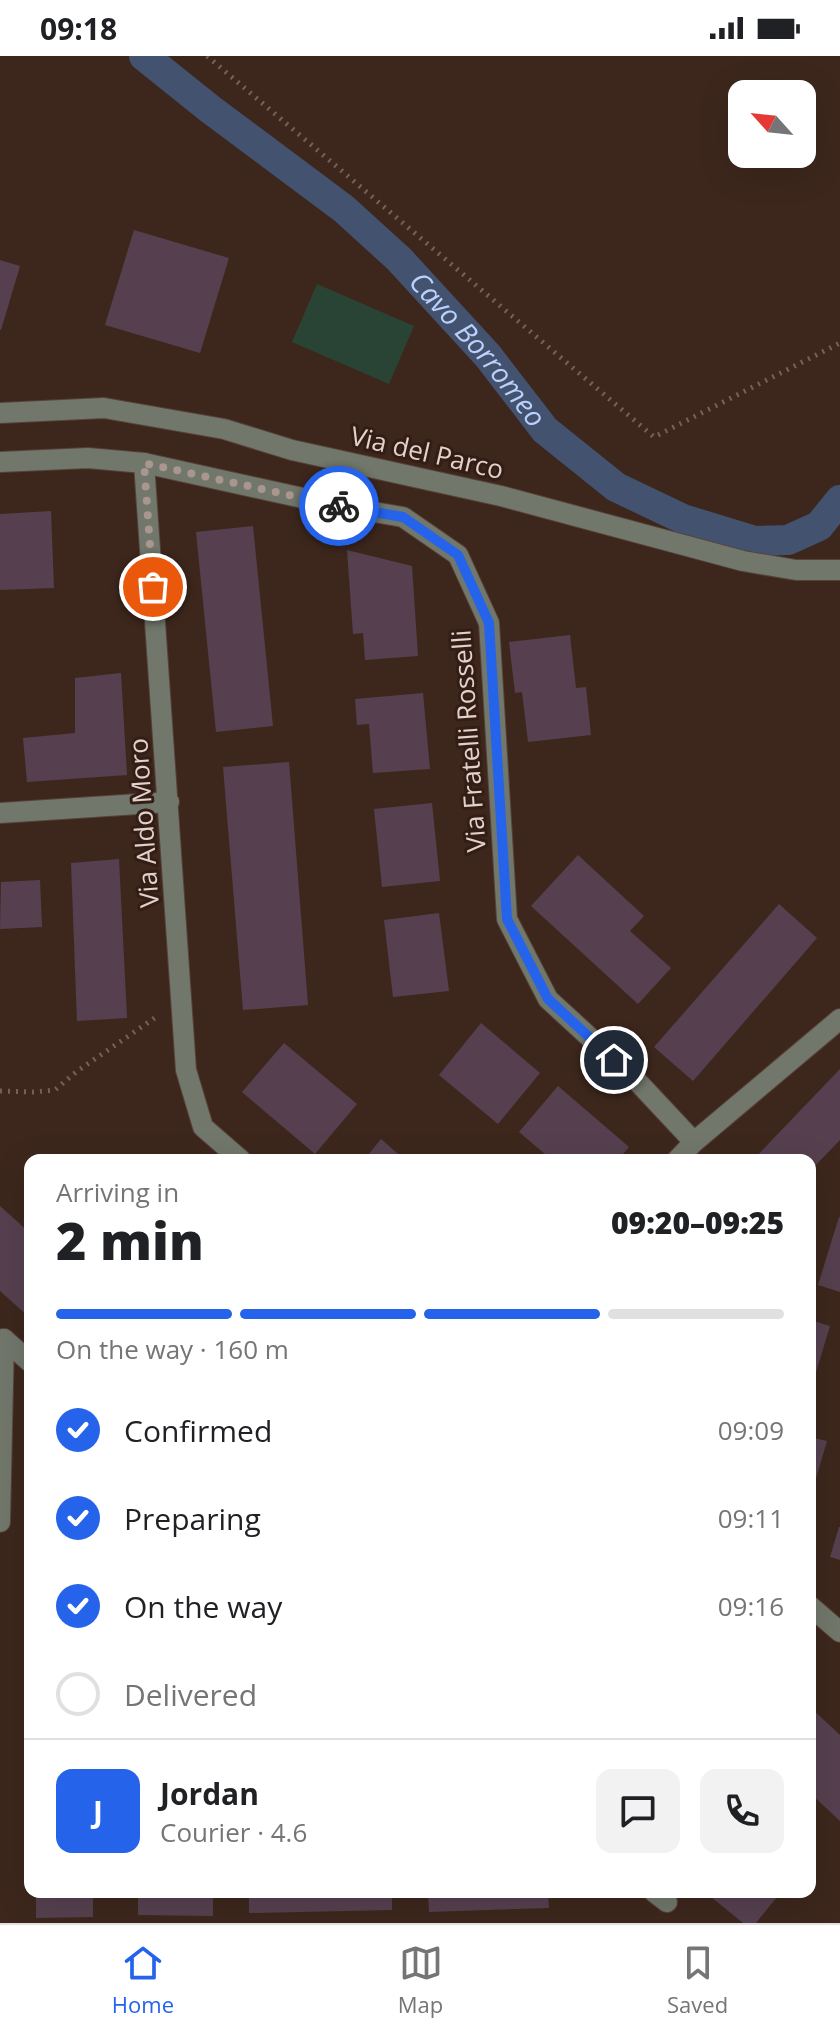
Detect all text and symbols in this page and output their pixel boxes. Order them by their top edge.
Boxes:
text: 09:18 [40,8,117,49]
north arrow [728,80,816,168]
map controls [728,80,816,168]
water label: Cavo Borromeo [402,263,555,434]
street label: Via del Parco [347,417,507,487]
courier [299,466,379,546]
icon: bike [317,484,361,528]
pin [119,553,187,621]
icon: bag [131,565,175,609]
street label: Via Fratelli Rosselli [442,629,494,853]
street label: Via Aldo Moro [119,737,167,909]
pin [580,1026,648,1094]
icon: home [592,1038,636,1082]
text: Arriving in [56,1174,179,1210]
text: 09:20–09:25 [611,1202,784,1243]
text: 2 min [56,1204,204,1275]
text: On the way · 160 m [56,1331,289,1367]
icon: check [56,1408,100,1452]
text: Confirmed [124,1410,272,1451]
text: 09:09 [718,1412,784,1448]
icon: check [56,1496,100,1540]
text: Preparing [124,1498,261,1539]
text: 09:11 [718,1500,784,1536]
icon: check [56,1584,100,1628]
text: On the way [124,1586,282,1627]
text: 09:16 [718,1588,784,1624]
text: Delivered [124,1674,257,1715]
button: chat [596,1769,680,1853]
button: phone [700,1769,784,1853]
text: Jordan [160,1773,259,1814]
text: J [93,1791,103,1832]
text: Courier · 4.6 [160,1814,307,1850]
tab: Home [112,1941,174,2019]
tab: Map [398,1941,443,2019]
tab: Saved [667,1941,728,2019]

